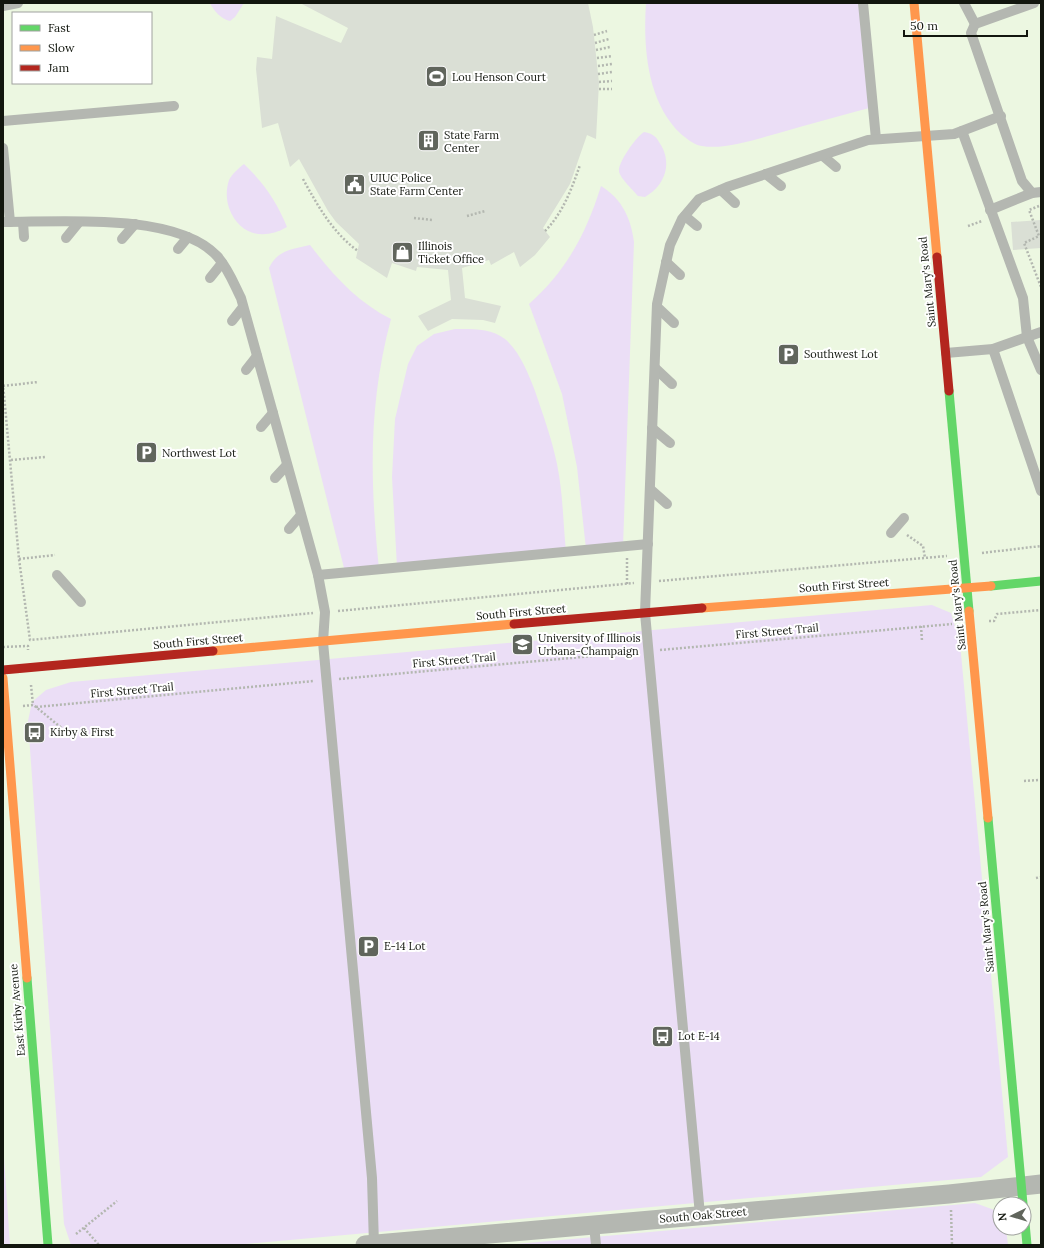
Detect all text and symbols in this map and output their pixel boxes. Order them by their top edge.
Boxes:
legend [12,12,152,84]
scale bar [904,12,1027,38]
text: 50 m [910,18,938,33]
text: Fast [48,20,71,35]
text: Slow [48,40,75,55]
text: Jam [47,60,69,75]
sports icon: Lou Henson Court [423,64,449,90]
place label: Lou Henson Court [452,70,547,84]
building icon: State Farm Center [416,128,442,154]
place label: State Farm Center [444,128,499,155]
public building icon: UIUC Police State Farm Center [341,171,367,197]
place label: UIUC Police State Farm Center [370,171,463,198]
street label: Saint Mary's Road [915,236,939,328]
shop icon: Illinois Ticket Office [390,239,416,265]
place label: Illinois Ticket Office [418,239,484,266]
parking icon: Southwest Lot [776,341,802,367]
place label: Southwest Lot [804,347,879,361]
parking icon: Northwest Lot [133,440,159,466]
place label: Northwest Lot [162,446,237,460]
street label: Saint Mary's Road [945,559,969,651]
street label: South First Street [799,575,890,595]
street label: South First Street [475,601,567,623]
street label: First Street Trail [735,620,819,642]
street label: South First Street [152,630,244,652]
school or university icon: University of Illinois Urbana-Champaign [509,631,535,657]
place label: University of Illinois Urbana-Champaign [538,631,641,658]
street label: First Street Trail [412,649,496,671]
street label: First Street Trail [90,679,174,701]
bus stop icon: Kirby & First [21,719,47,745]
place label: Kirby & First [50,725,115,739]
street label: Saint Mary's Road [975,881,997,973]
parking icon: E-14 Lot [355,933,381,959]
place label: E-14 Lot [384,939,426,953]
street label: East Kirby Avenue [6,963,28,1057]
bus stop icon: Lot E-14 [649,1023,675,1049]
place label: Lot E-14 [678,1029,720,1043]
north arrow [992,1196,1032,1236]
street label: South Oak Street [659,1204,748,1226]
text: N [995,1212,1009,1222]

